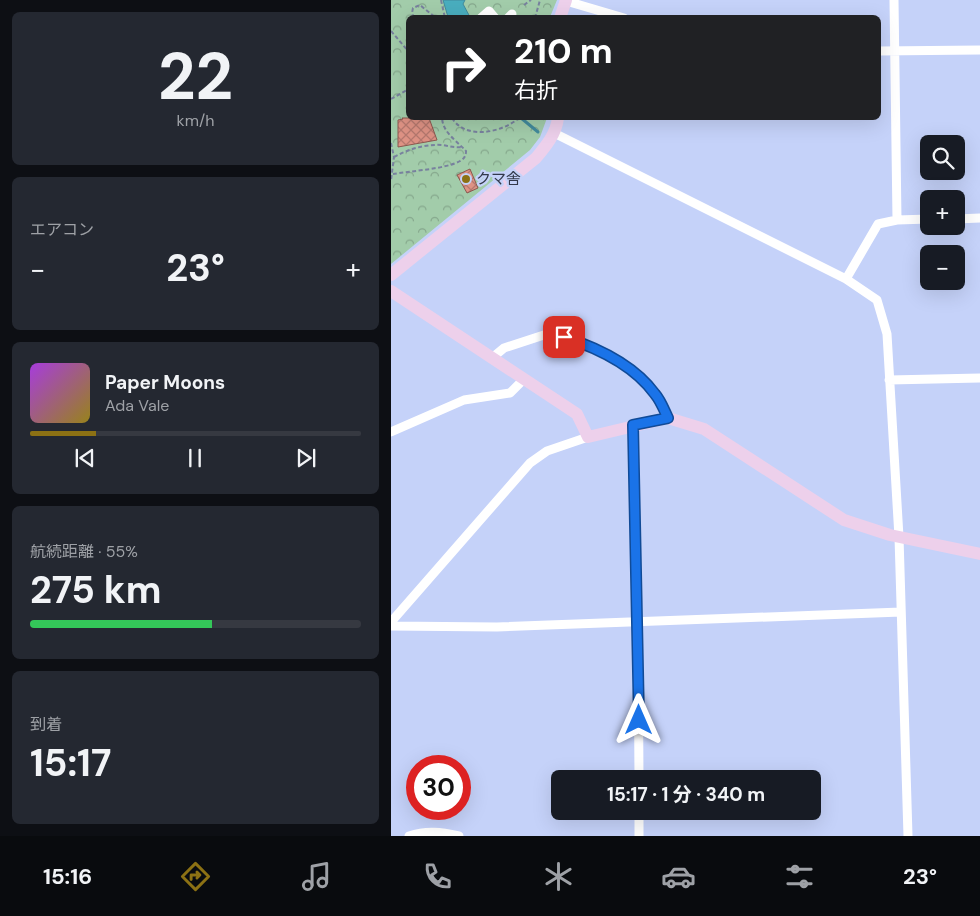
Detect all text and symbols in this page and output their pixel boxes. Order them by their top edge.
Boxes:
text: 210 m [514,28,613,74]
text: 22 [158,35,233,119]
icon: right [431,35,496,100]
text: 右折 [514,76,558,105]
text: km/h [177,110,214,131]
map controls [920,135,965,290]
button: search [920,135,965,180]
place label: クマ舎 [476,169,521,189]
marker: クマ舎 [460,173,472,185]
button: + [920,190,965,235]
text: エアコン [30,219,94,240]
text: 23° [166,243,225,293]
button: − [920,245,965,290]
text: − [30,251,45,288]
text: + [346,251,361,288]
pin [543,316,585,358]
icon: arrive [550,323,578,351]
text: Paper Moons [105,370,225,395]
text: Ada Vale [105,395,169,416]
icon: previous [71,444,99,472]
icon: pause [181,444,209,472]
icon: next [292,444,320,472]
text: 航続距離 · 55% [30,541,138,562]
text: 275 km [30,565,161,615]
position arrow [612,693,664,745]
text: 到着 [30,714,62,735]
text: 15:17 [30,738,111,788]
speed limit sign: 30 [406,755,471,820]
text: 15:17 · 1 分 · 340 m [607,782,765,807]
icon: directions [178,859,213,894]
icon: music [299,859,334,894]
icon: phone [420,859,455,894]
icon: climate [541,859,576,894]
icon: car [661,859,696,894]
icon: filters [782,859,817,894]
text: 15:16 [43,862,92,891]
text: 23° [903,862,937,891]

